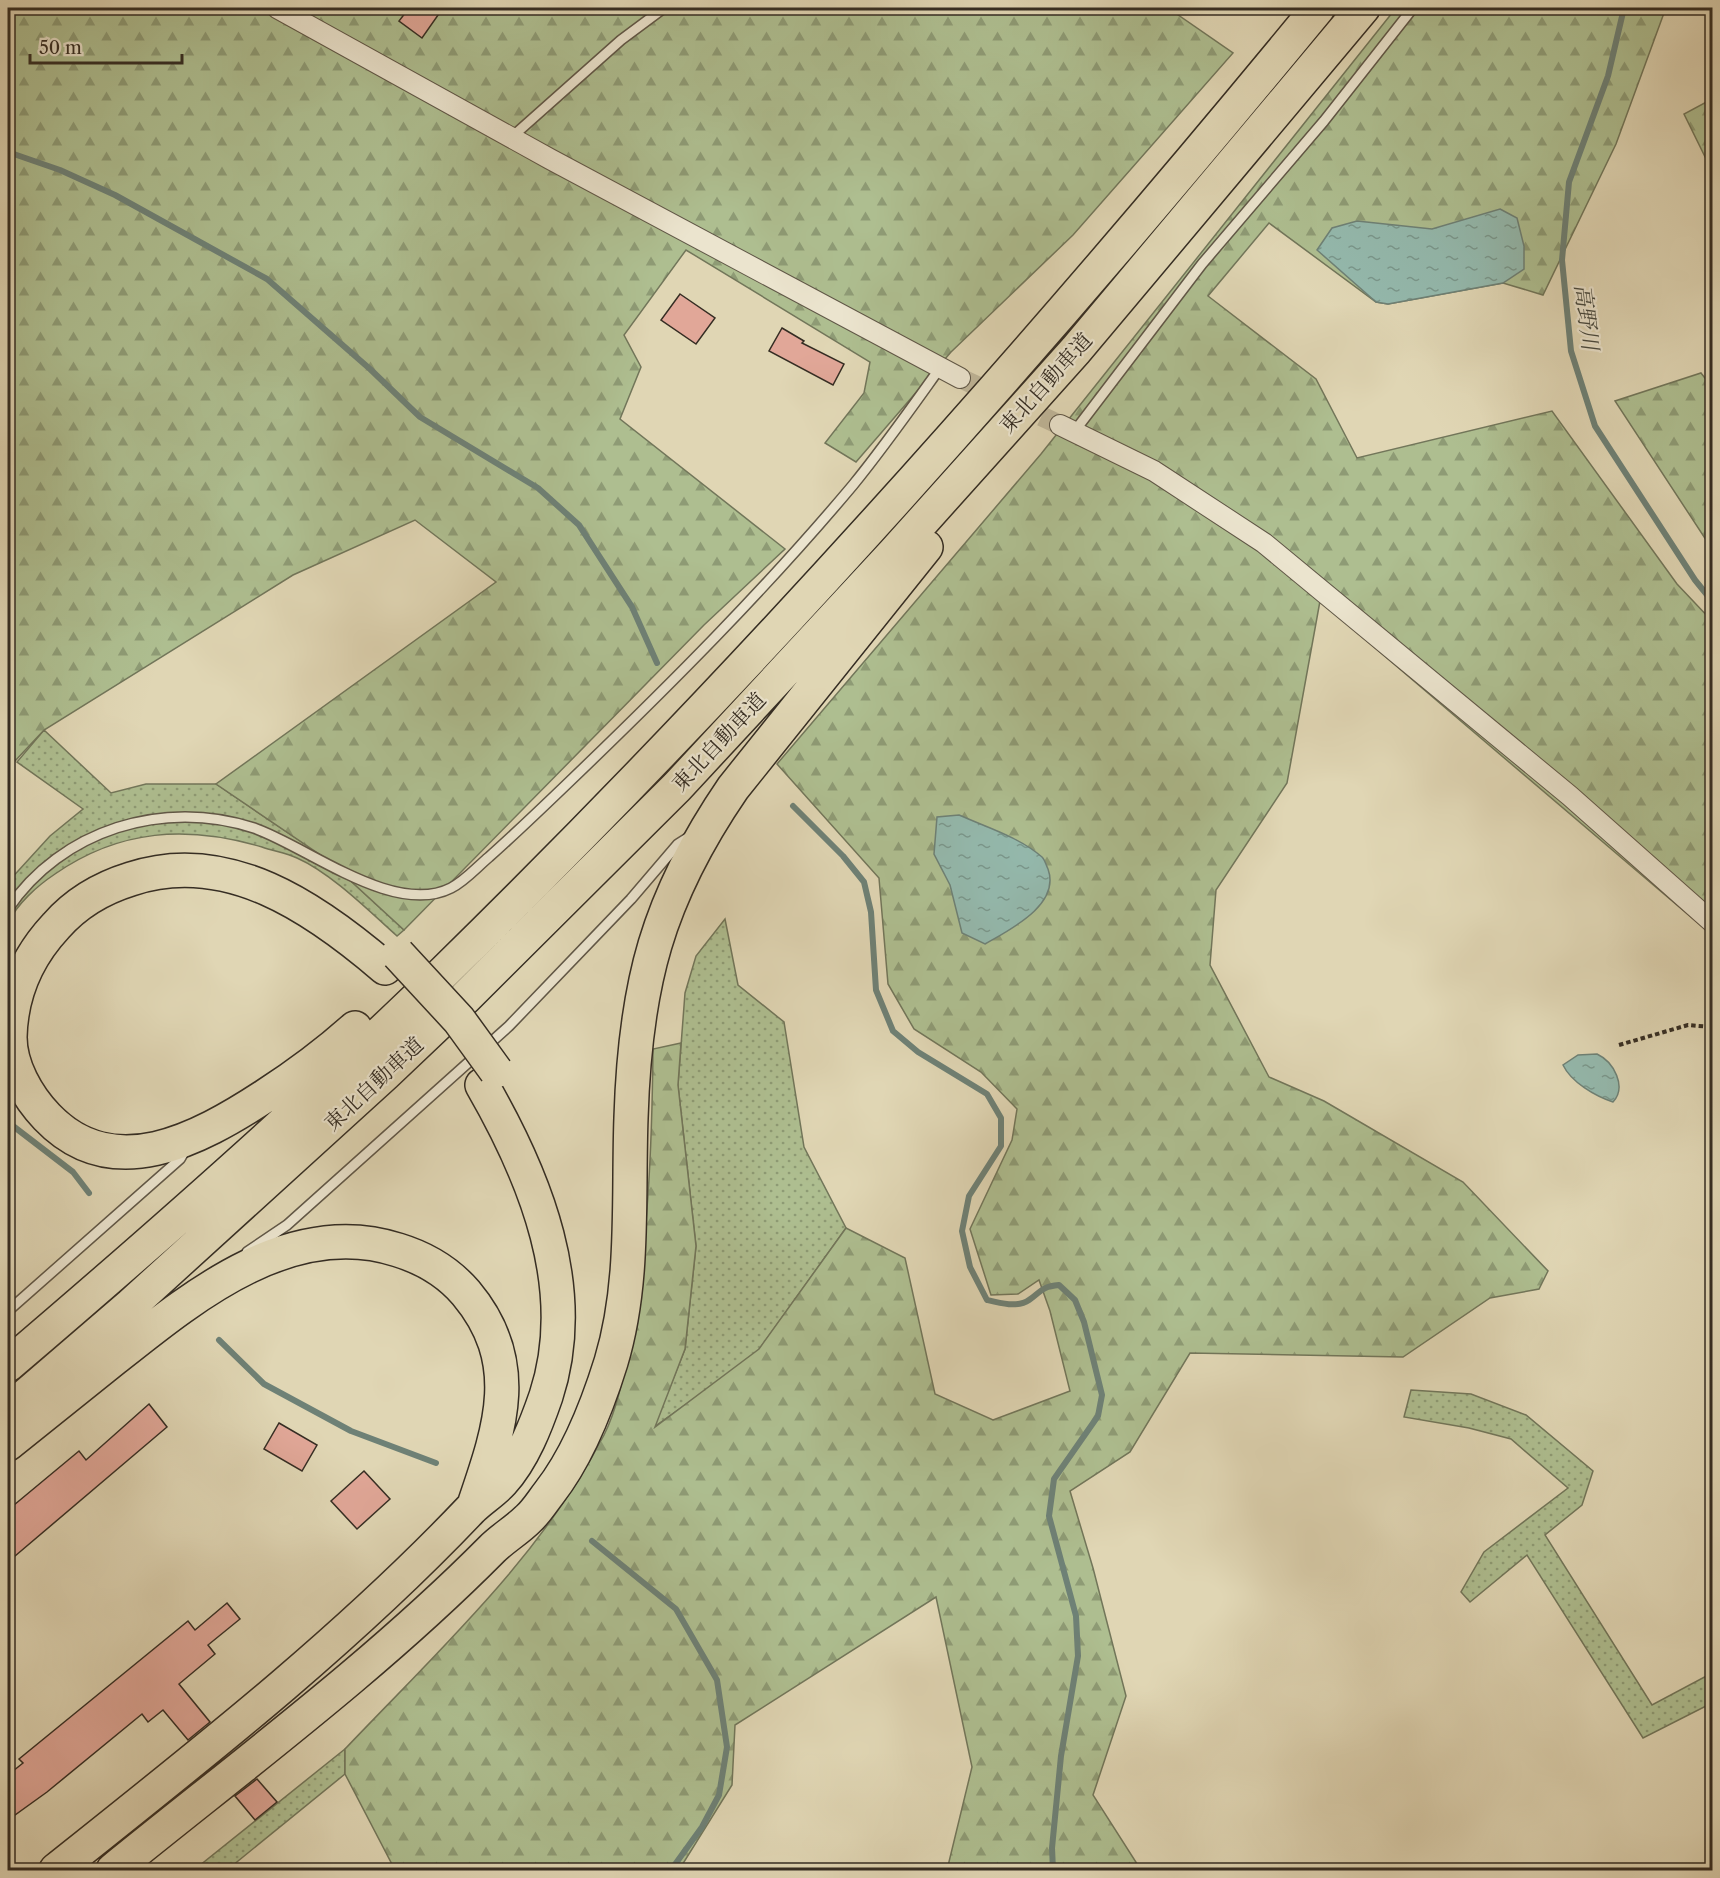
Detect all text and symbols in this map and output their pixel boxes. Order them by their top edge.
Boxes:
scale bar [30,27,182,65]
text: 50 m [39,37,82,59]
water label: 高野川 [1569,283,1604,353]
street label: 東北自動車道 [994,327,1097,438]
street label: 東北自動車道 [667,687,771,796]
street label: 東北自動車道 [319,1032,428,1136]

